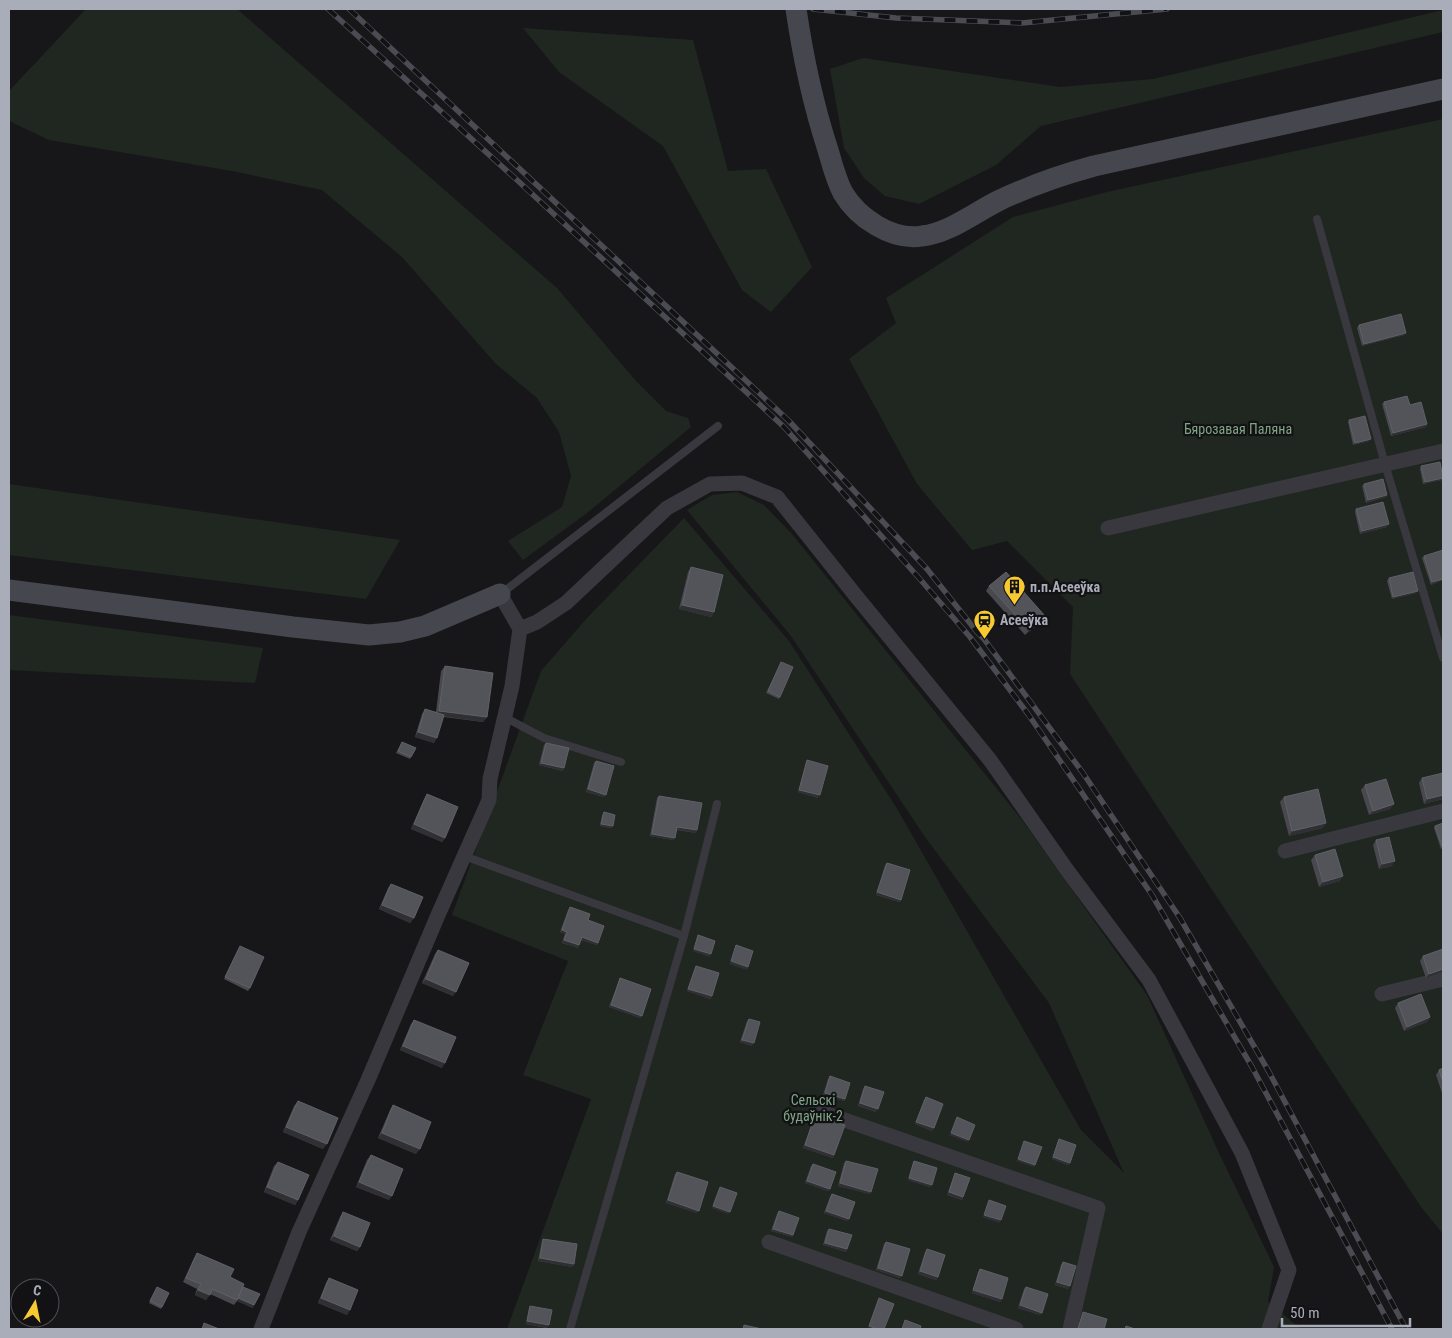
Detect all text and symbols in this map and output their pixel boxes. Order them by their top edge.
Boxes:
park label: Бярозавая Паляна [1184,421,1292,437]
building icon: п.п.Асееўка [1002,575,1026,606]
place label: п.п.Асееўка [1030,579,1101,595]
station icon: Асееўка [972,608,996,639]
place label: Асееўка [1000,612,1048,628]
park label: Сельскі будаўнік-2 [783,1092,843,1124]
north arrow [10,1278,60,1328]
text: С [32,1282,43,1299]
scale bar [1282,1296,1410,1328]
text: 50 m [1290,1304,1320,1322]

